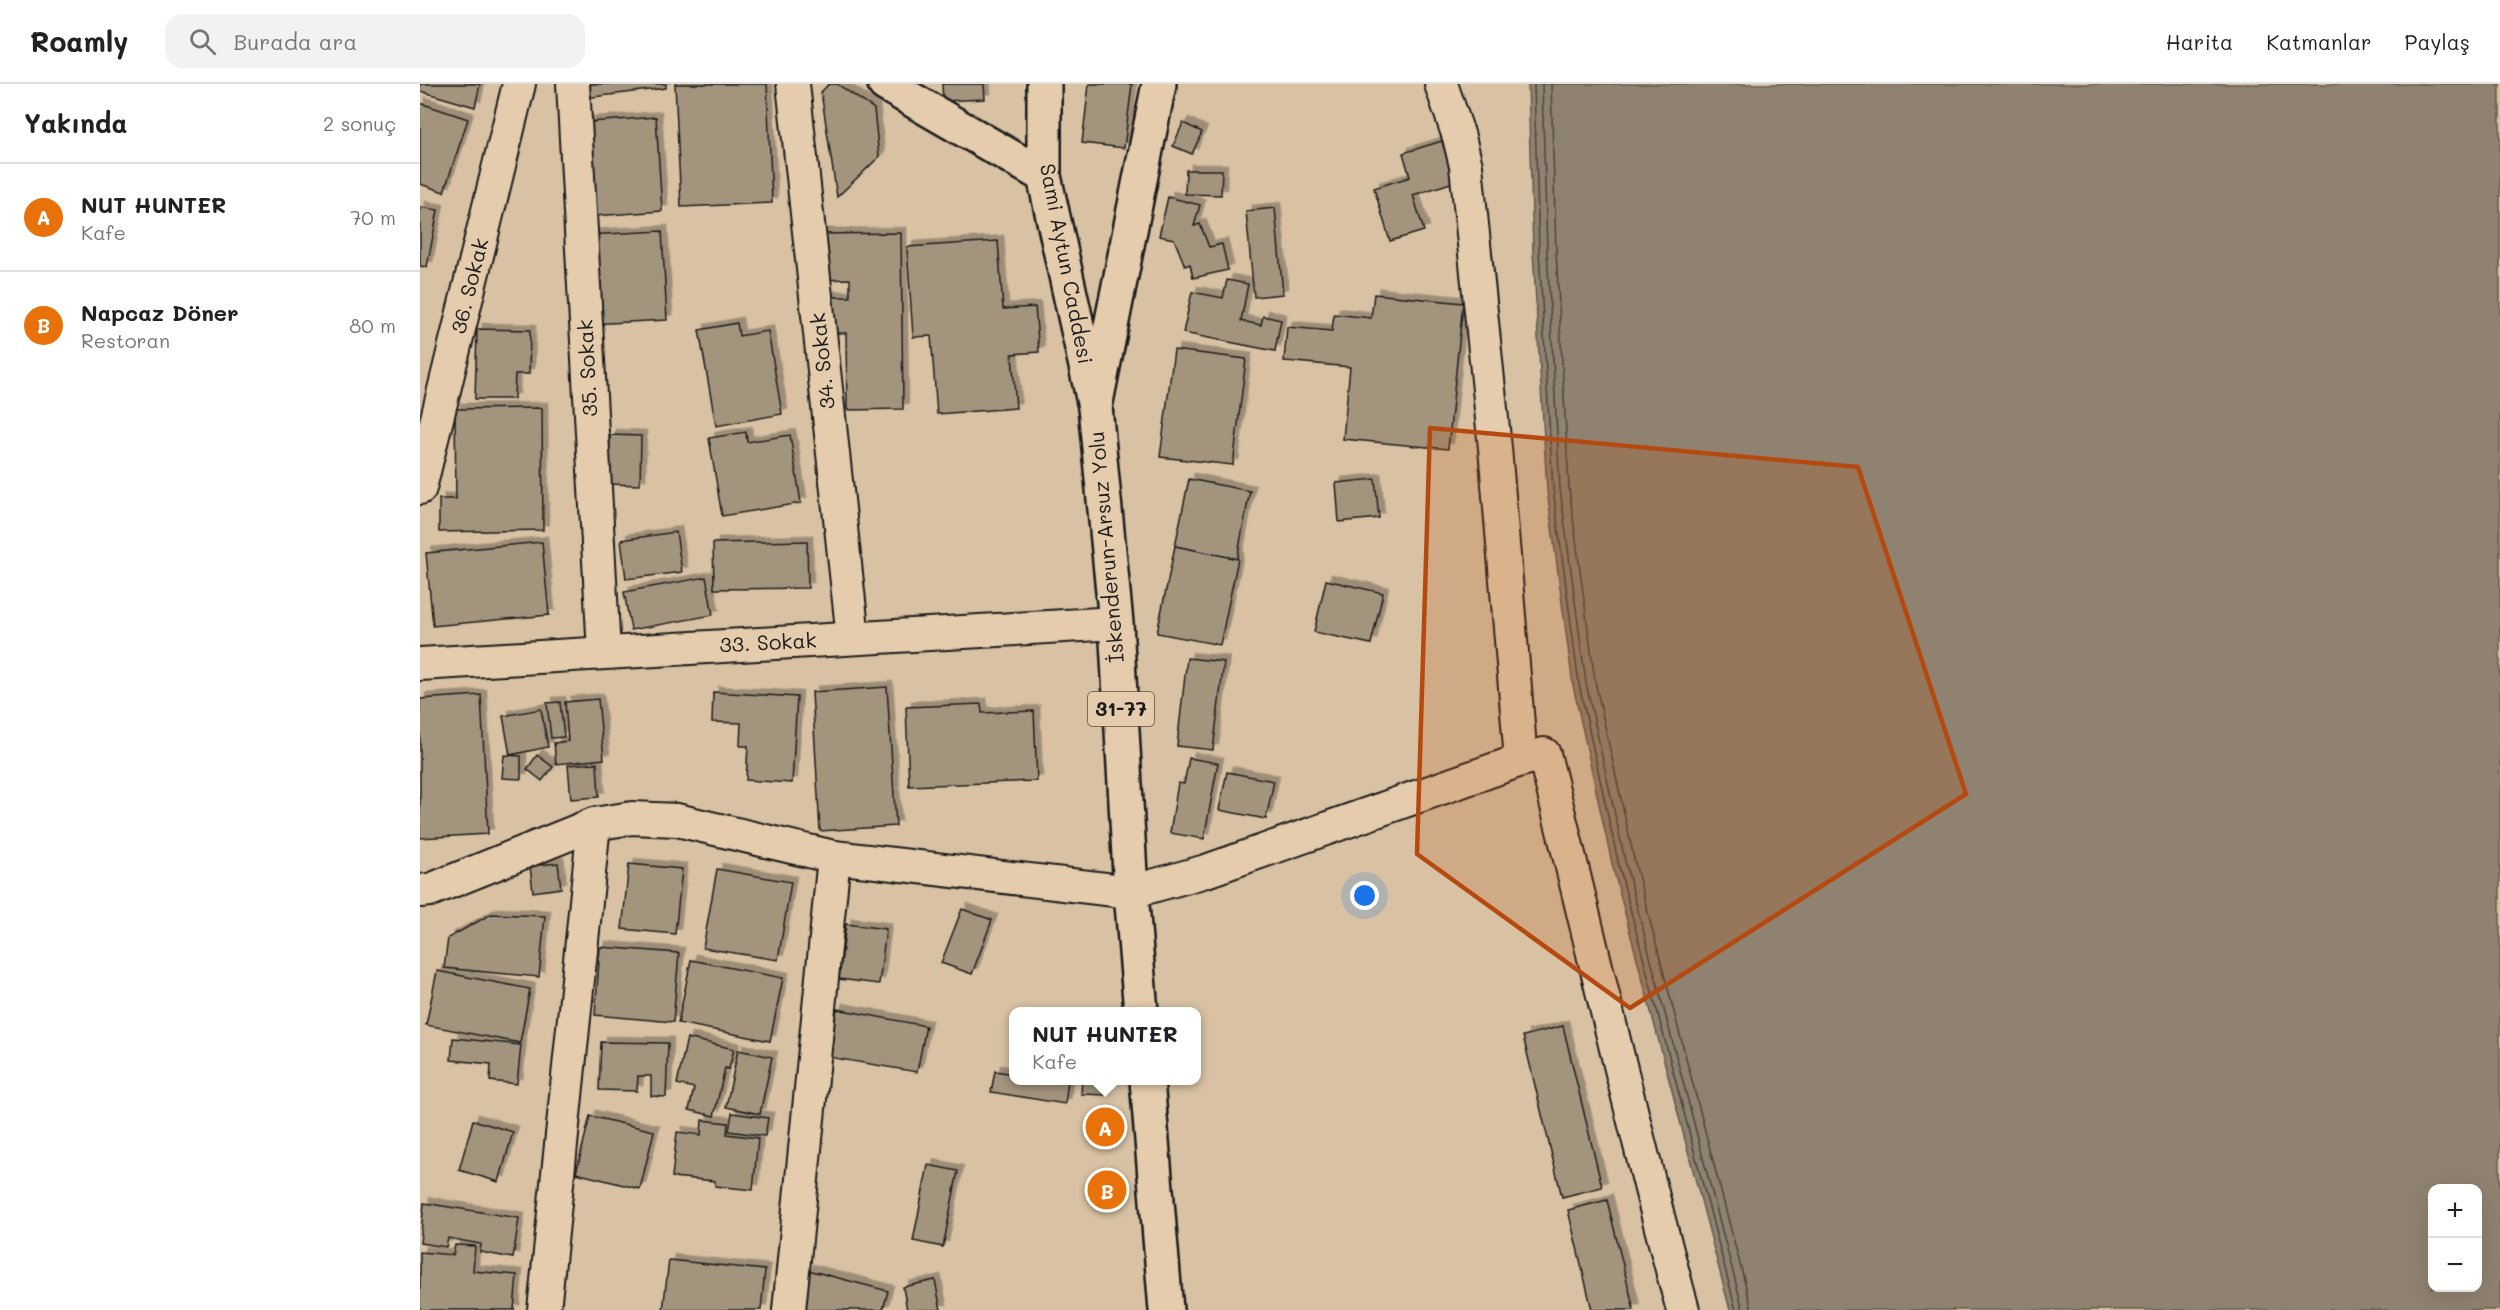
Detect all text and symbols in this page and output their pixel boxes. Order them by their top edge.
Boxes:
search box [165,14,585,68]
text: Roamly [30,23,129,59]
icon: search [186,25,219,58]
text: Burada ara [234,27,357,56]
text: Harita [2166,28,2233,55]
text: Katmanlar [2266,28,2372,55]
text: Paylaş [2405,28,2470,55]
text: Yakında [24,106,127,140]
text: 2 sonuç [323,110,396,136]
street label: Sami Aytun Caddesi [1035,161,1100,366]
text: NUT HUNTER [81,190,226,219]
text: A [37,204,50,230]
text: 70 m [350,204,396,230]
text: Kafe [81,219,126,245]
street label: 36. Sokak [444,235,493,336]
text: Napcaz Döner [81,298,238,327]
street label: 34. Sokak [803,311,840,411]
text: B [37,312,50,338]
text: 80 m [349,312,396,338]
street label: 35. Sokak [570,319,603,417]
text: Restoran [81,327,170,353]
street label: İskenderun-Arsuz Yolu [1082,430,1129,664]
street label: 33. Sokak [719,625,817,658]
road number: 31-77 [1088,692,1154,726]
your location [1350,881,1379,910]
popup [1009,1007,1201,1085]
text: NUT HUNTER [1032,1019,1178,1048]
text: Kafe [1032,1048,1077,1074]
pin: A [1086,1104,1124,1150]
pin: B [1088,1168,1126,1212]
map controls [2428,1184,2482,1292]
button: + [2428,1184,2482,1238]
button: − [2428,1238,2482,1292]

